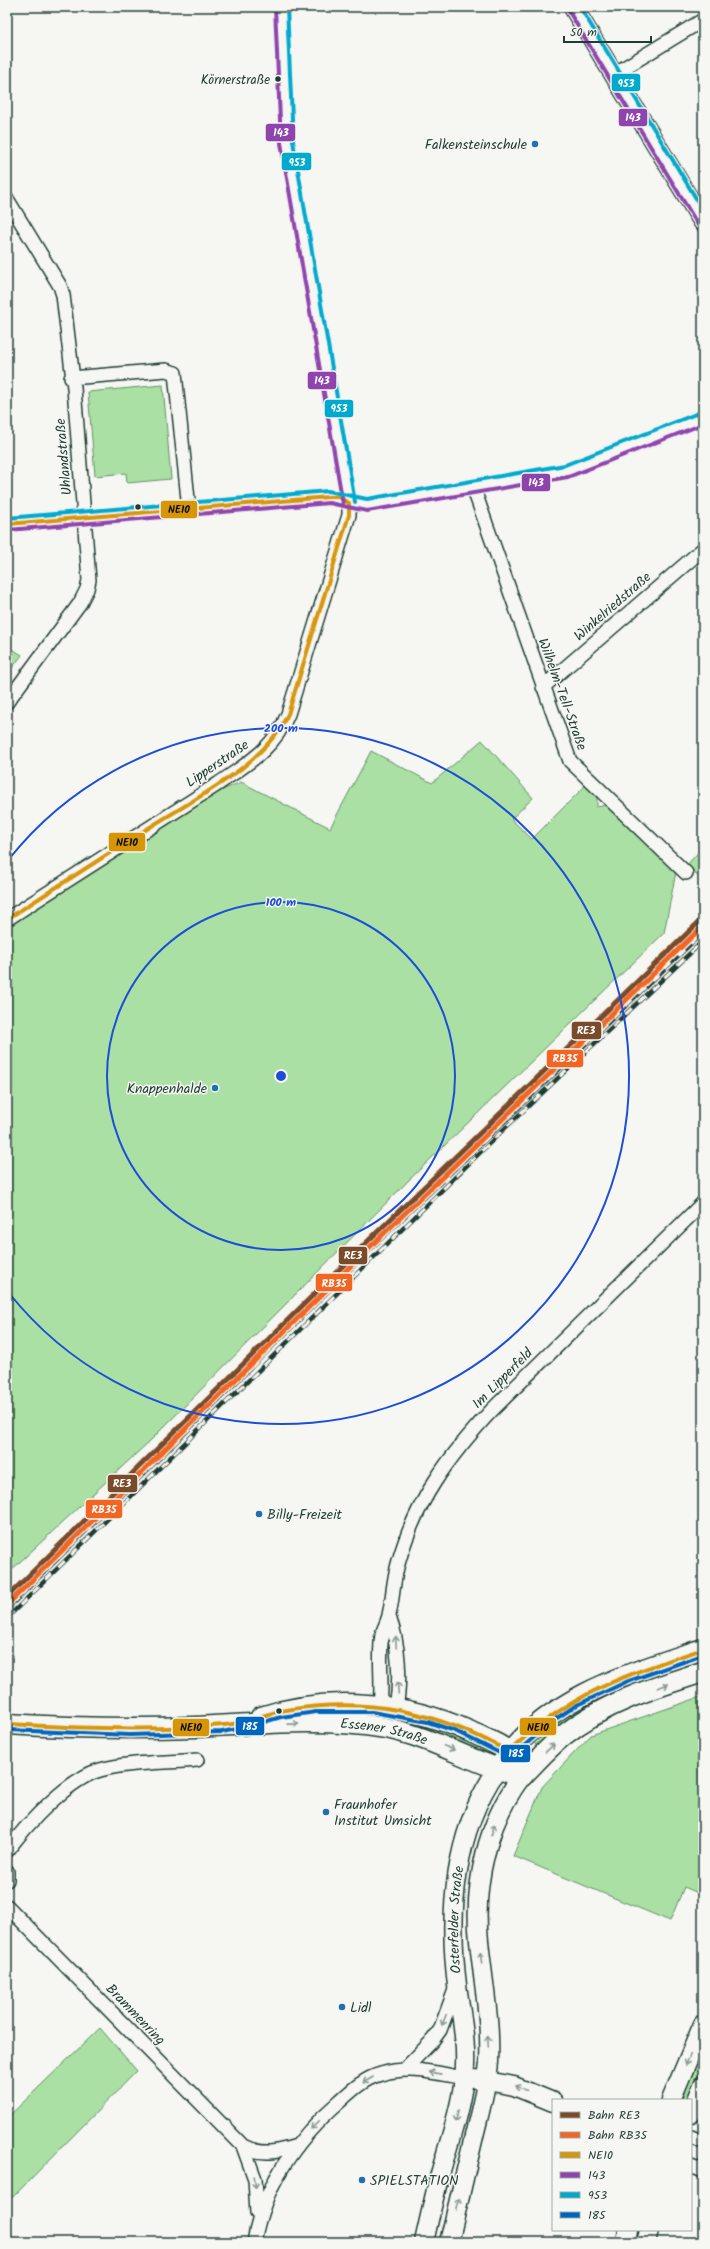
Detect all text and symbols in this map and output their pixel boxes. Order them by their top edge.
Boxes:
scale bar [564,18,651,44]
text: 50 m [570,23,597,42]
place label: Körnerstraße [201,70,270,91]
line badge: 953 [611,73,641,92]
marker: Körnerstraße [273,74,283,84]
text: 953 [617,75,635,93]
line badge: 143 [618,108,648,127]
text: 143 [625,109,641,127]
line badge: 143 [265,123,296,142]
text: 143 [273,124,289,142]
place label: Falkensteinschule [425,134,528,156]
marker: Falkensteinschule [530,139,540,149]
line badge: 953 [281,152,312,171]
text: 953 [288,154,306,172]
line badge: 143 [307,371,337,390]
text: 143 [314,372,330,390]
line badge: 953 [324,399,354,418]
text: 953 [330,400,348,418]
street label: Uhlandstraße [50,417,78,496]
line badge: 143 [521,473,551,492]
text: 143 [528,474,544,492]
line badge: NE10 [160,500,198,519]
text: NE10 [168,501,190,519]
unlabelled marker [133,502,143,512]
street label: Winkelriedstraße [569,566,657,647]
street label: Wilhelm-Tell-Straße [532,635,593,754]
text: 200 m [264,719,298,738]
street label: Lipperstraße [181,734,254,793]
line badge: NE10 [108,832,146,852]
text: NE10 [116,834,138,852]
text: 100 m [266,893,296,912]
line badge: RE3 [571,1021,602,1040]
text: RE3 [577,1022,595,1040]
line badge: RB35 [546,1049,584,1068]
text: RB35 [552,1050,579,1068]
centre of rings [274,1069,288,1083]
place label: Knappenhalde [127,1078,208,1100]
marker: Knappenhalde [210,1083,220,1093]
line badge: RE3 [338,1246,368,1265]
text: RE3 [344,1247,362,1265]
line badge: RB35 [315,1273,353,1292]
text: RB35 [321,1275,348,1293]
street label: Im Lipperfeld [467,1343,539,1414]
line badge: RE3 [107,1474,138,1493]
text: RE3 [113,1475,131,1493]
line badge: RB35 [85,1499,123,1519]
text: RB35 [91,1501,118,1519]
place label: Billy-Freizeit [267,1504,342,1526]
marker: Billy-Freizeit [254,1509,264,1519]
one-way arrow [393,1636,400,1649]
one-way arrow [656,1681,668,1689]
one-way arrow [395,1682,402,1695]
unlabelled marker [274,1706,284,1716]
street label: Essener Straße [339,1713,431,1752]
line badge: 185 [235,1716,265,1736]
line badge: NE10 [519,1717,557,1736]
line badge: NE10 [172,1718,210,1737]
text: 185 [242,1718,259,1736]
text: NE10 [180,1719,202,1737]
text: NE10 [527,1719,549,1737]
one-way arrow [286,1720,299,1727]
one-way arrow [545,1743,555,1753]
one-way arrow [443,1744,455,1752]
line badge: 185 [500,1744,531,1763]
text: 185 [508,1745,525,1763]
place label: Fraunhofer Institut Umsicht [334,1794,432,1832]
marker: Fraunhofer Institut Umsicht [321,1807,331,1817]
one-way arrow [489,1825,497,1837]
street label: Osterfelder Straße [443,1863,471,1975]
one-way arrow [477,1952,485,1965]
street label: Brammenring [100,1979,170,2050]
place label: Lidl [350,1997,372,2019]
marker: Lidl [337,2002,347,2012]
one-way arrow [440,2014,447,2026]
one-way arrow [484,2035,491,2048]
one-way arrow [684,2054,691,2066]
one-way arrow [429,2068,442,2076]
one-way arrow [362,2077,374,2084]
one-way arrow [515,2084,527,2092]
legend [552,2099,692,2231]
text: Bahn RE3 [588,2106,640,2125]
one-way arrow [452,2109,460,2122]
one-way arrow [310,2120,320,2130]
text: Bahn RB35 [588,2126,648,2145]
text: NE10 [588,2146,613,2165]
text: 143 [588,2166,605,2185]
place label: SPIELSTATION [370,2170,459,2192]
one-way arrow [251,2175,259,2188]
marker: SPIELSTATION [357,2175,367,2185]
text: 953 [588,2186,607,2205]
one-way arrow [455,2198,462,2211]
text: 185 [588,2206,607,2225]

